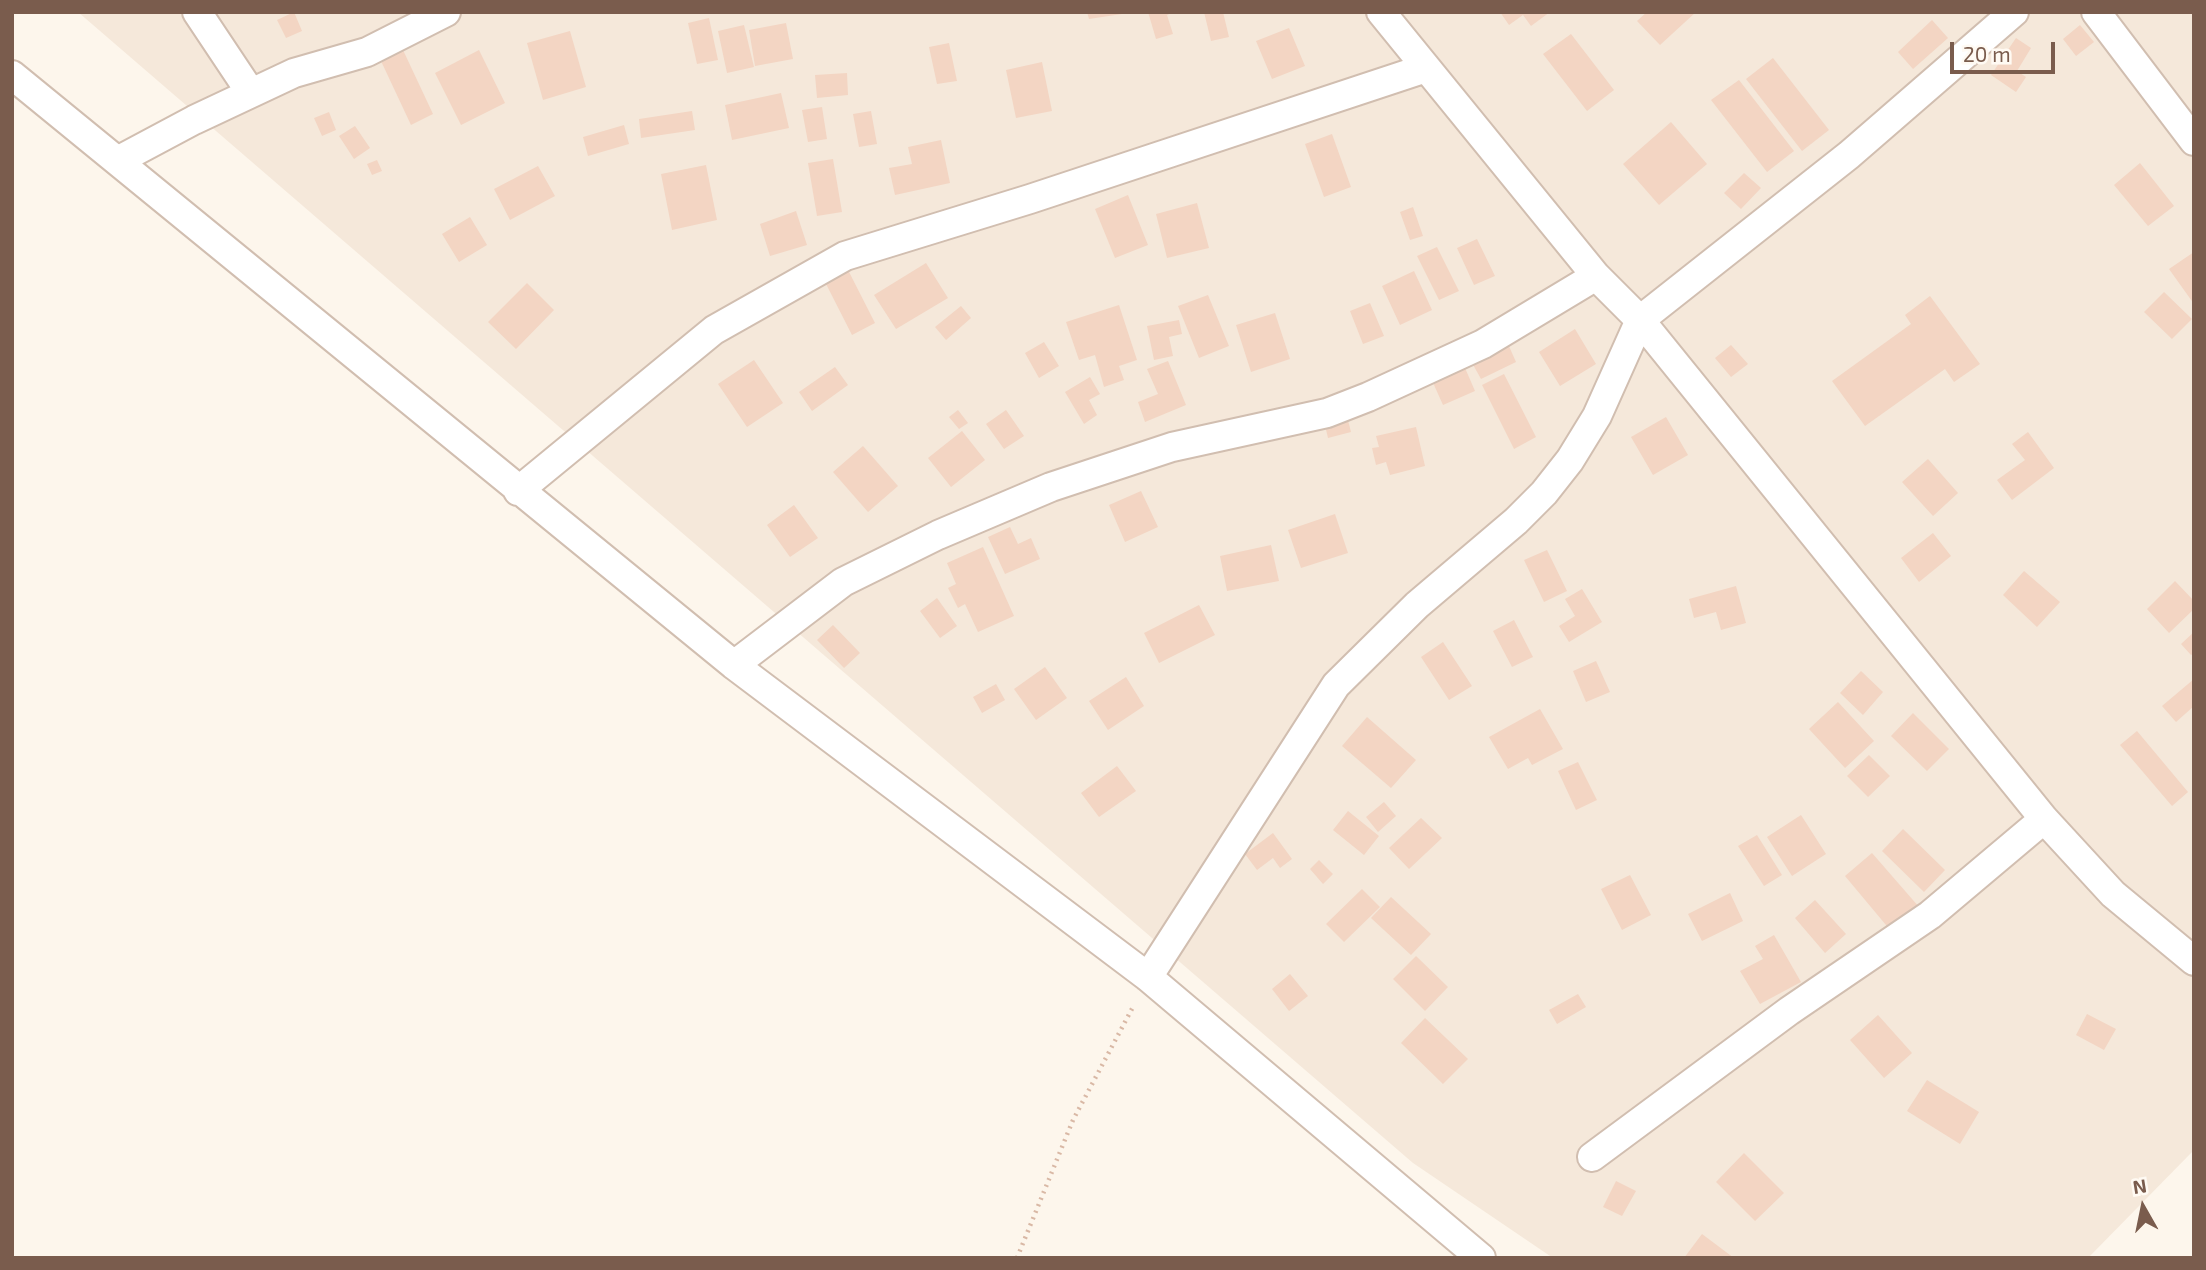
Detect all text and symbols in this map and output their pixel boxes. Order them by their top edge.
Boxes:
scale bar [1954,28,2059,72]
text: 20 m [1963,41,2011,66]
north arrow [2108,1172,2178,1242]
text: N [2131,1173,2148,1198]

